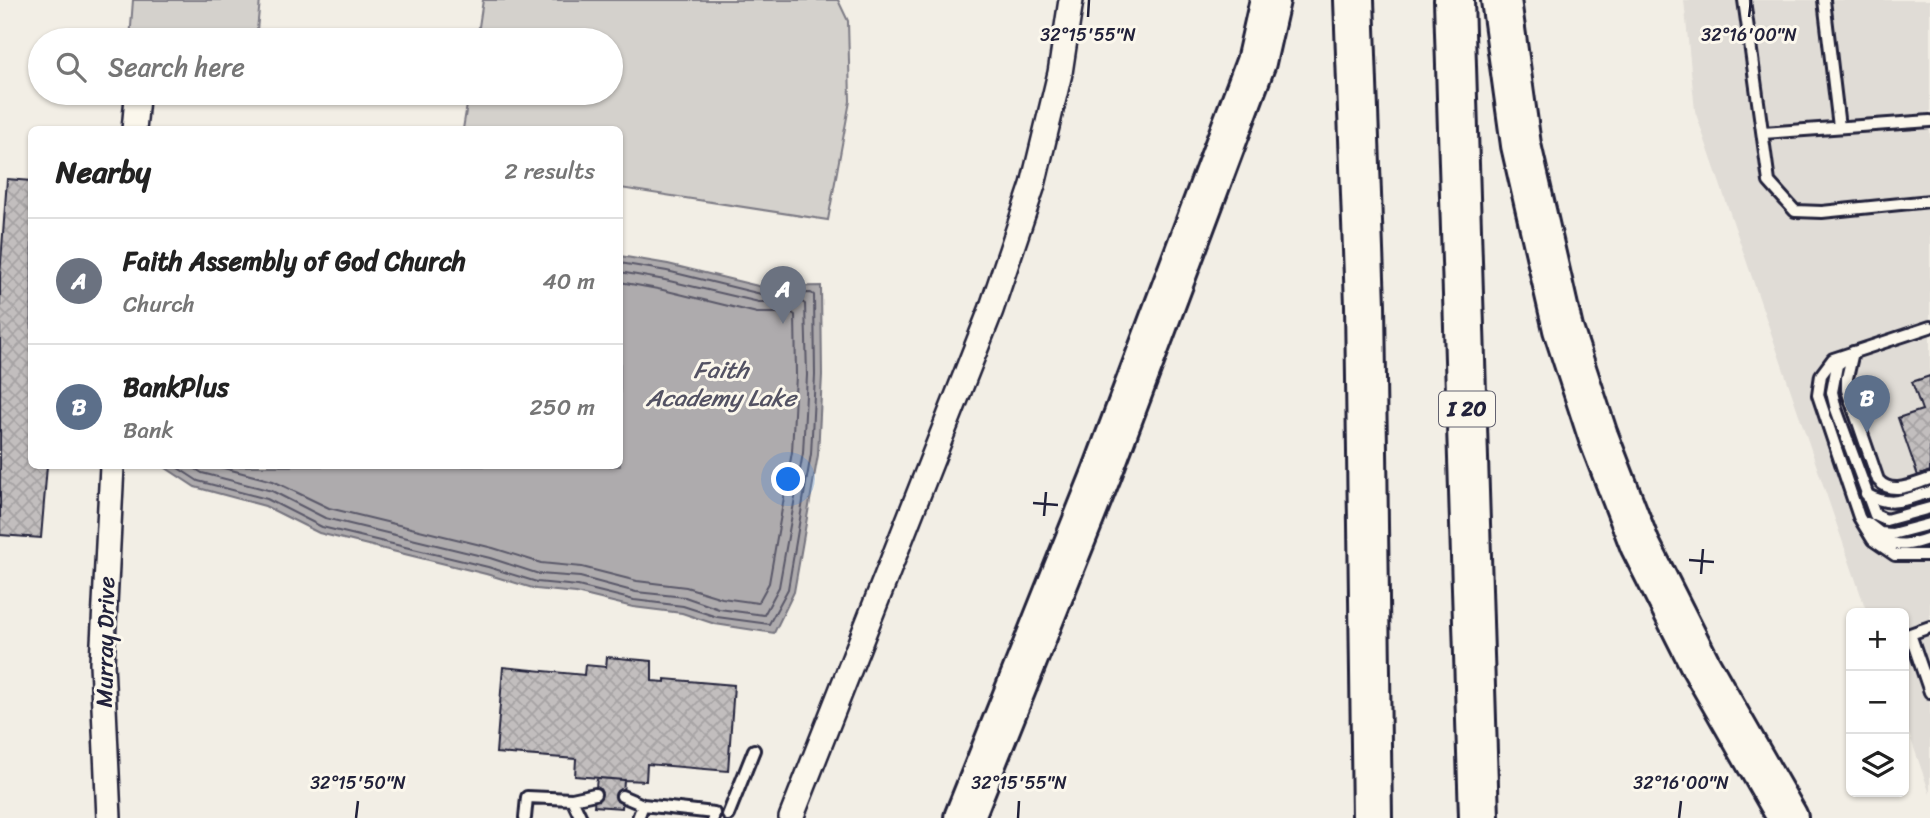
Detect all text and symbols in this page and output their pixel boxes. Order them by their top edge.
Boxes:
text: 32°15'55"N [1040,19,1136,51]
text: 32°16'00"N [1701,19,1797,51]
search box [28,28,623,105]
text: Search here [108,44,245,90]
icon: search [52,48,90,86]
text: Nearby [56,145,151,199]
text: 2 results [504,151,595,192]
text: Faith Assembly of God Church [123,238,466,284]
text: A [71,261,87,302]
text: 40 m [542,261,595,302]
pin: A [760,266,806,324]
text: Church [123,284,195,325]
water label: Faith Academy Lake [645,349,799,419]
text: BankPlus [123,364,229,410]
pin: B [1844,375,1890,433]
text: B [72,387,86,428]
text: 250 m [529,387,595,428]
road number: I 20 [1439,392,1495,426]
text: Bank [123,410,174,451]
your location [771,462,805,496]
street label: Murray Drive [84,576,127,708]
map controls [1846,608,1909,797]
button: + [1846,608,1909,671]
button: − [1846,671,1909,734]
button: layers [1846,734,1909,797]
text: 32°15'50"N [310,767,406,799]
text: 32°15'55"N [971,767,1067,799]
text: 32°16'00"N [1633,767,1729,799]

